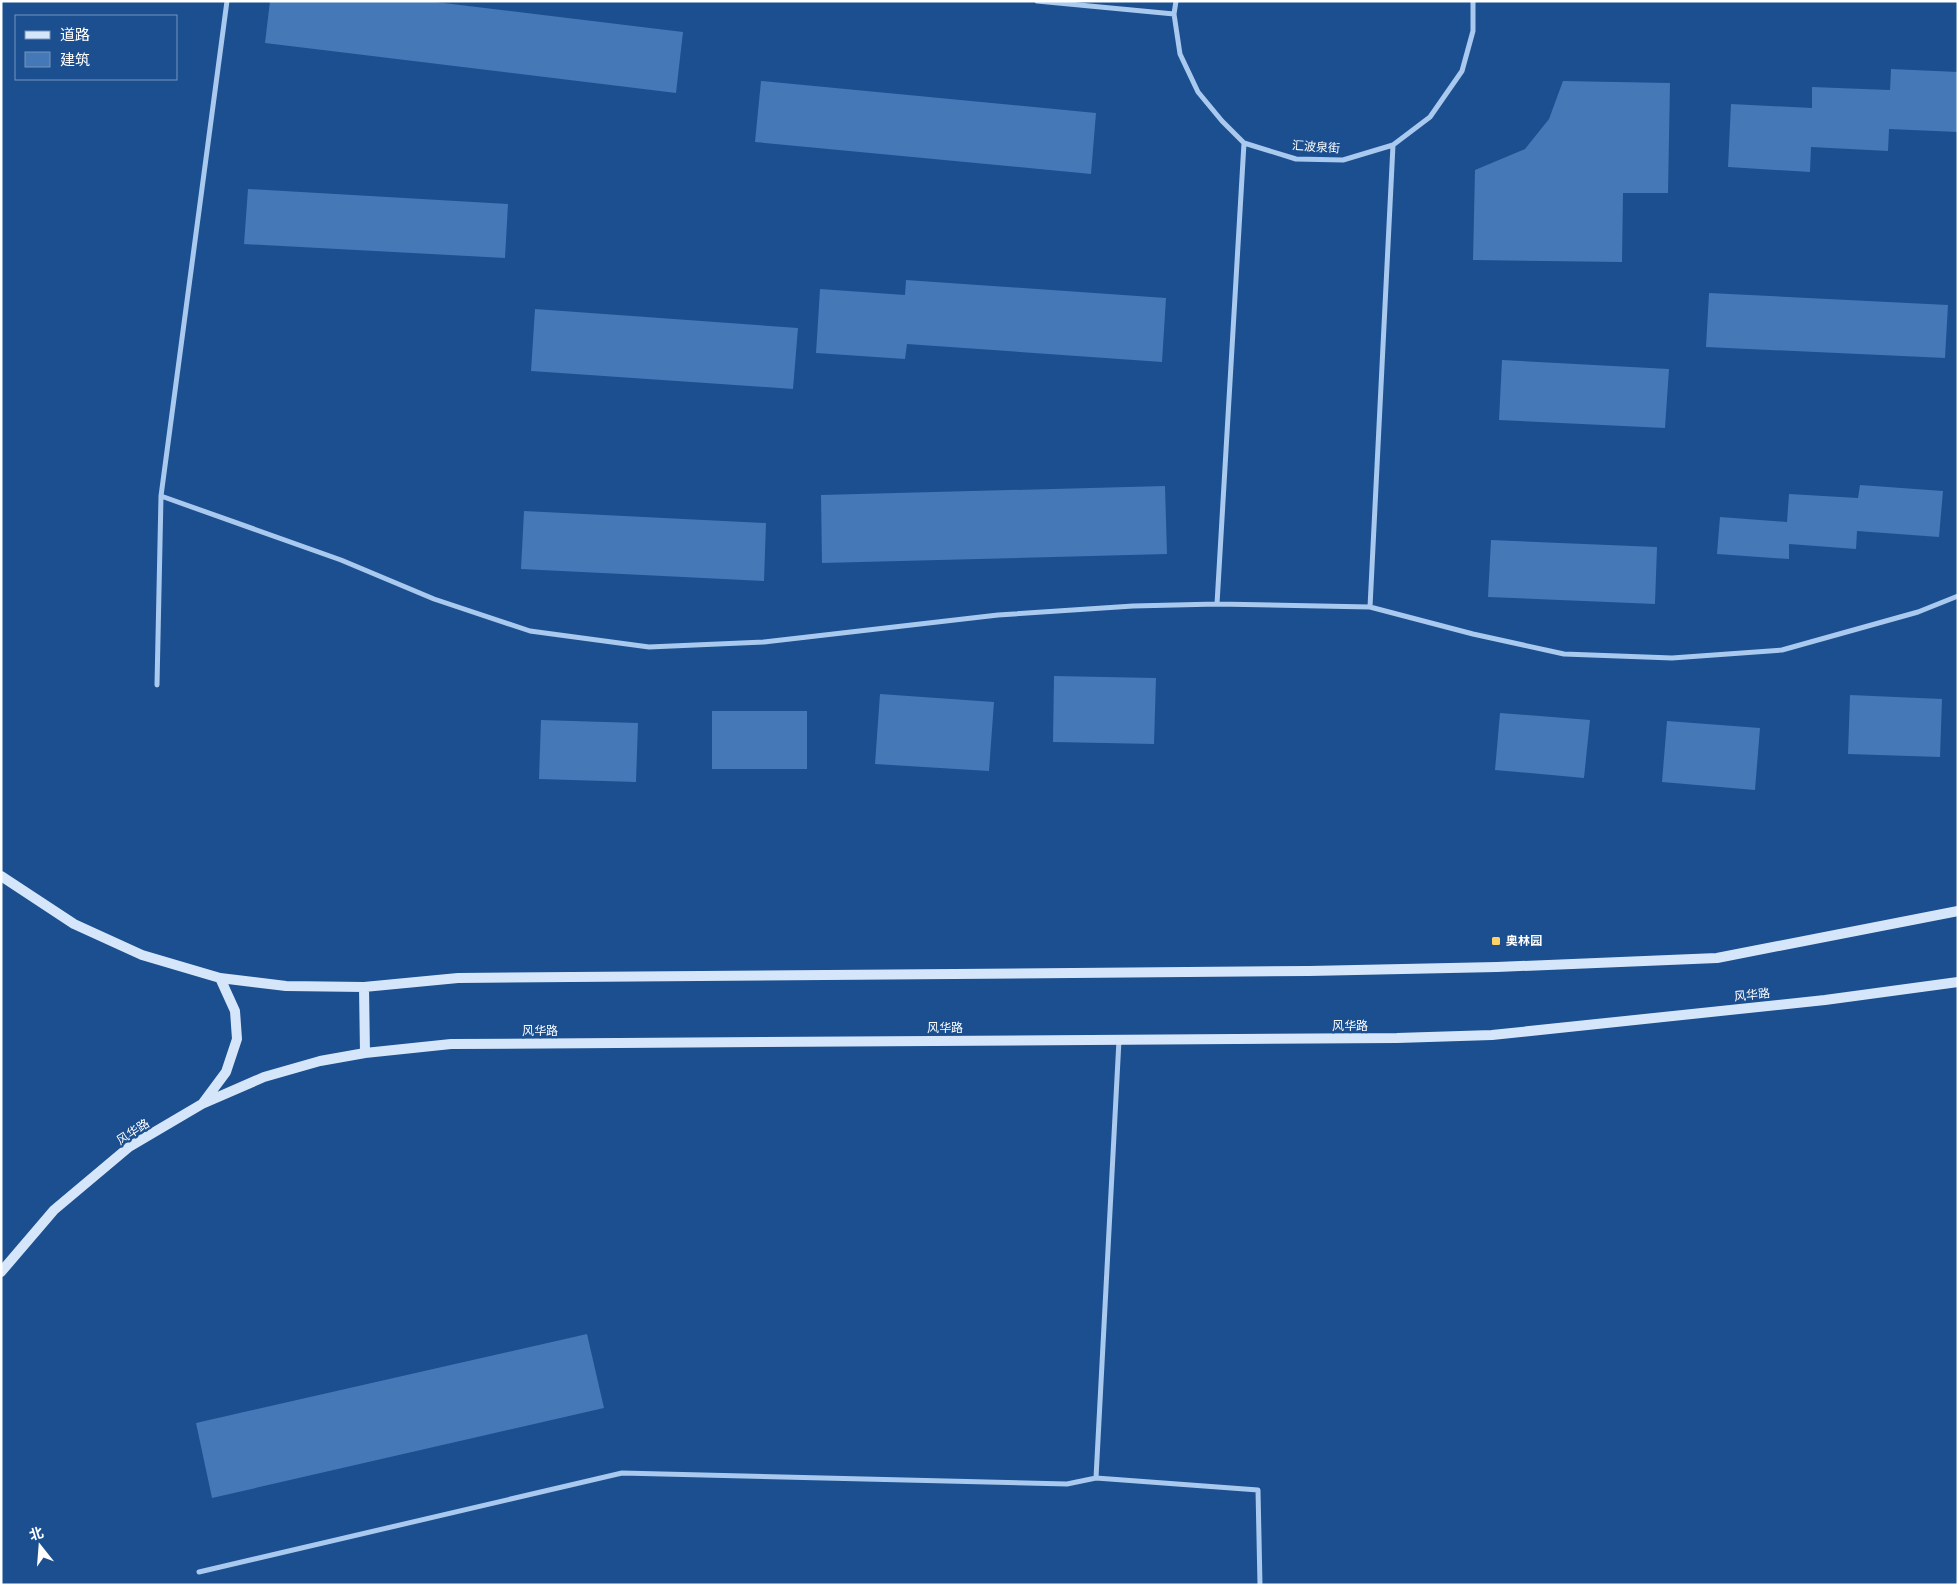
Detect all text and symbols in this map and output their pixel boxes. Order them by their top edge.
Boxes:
legend [15,15,178,80]
text: 道路 [60,24,90,45]
text: 建筑 [60,49,90,70]
street label: 汇波泉街 [1291,137,1341,157]
place label: 奥林园 [1506,933,1542,949]
marker: 奥林园 [1490,935,1502,947]
street label: 风华路 [1733,985,1771,1005]
street label: 风华路 [1332,1018,1368,1034]
street label: 风华路 [927,1020,963,1036]
street label: 风华路 [522,1023,558,1039]
street label: 风华路 [114,1115,152,1149]
north arrow [15,1521,65,1571]
text: 北 [27,1523,46,1544]

